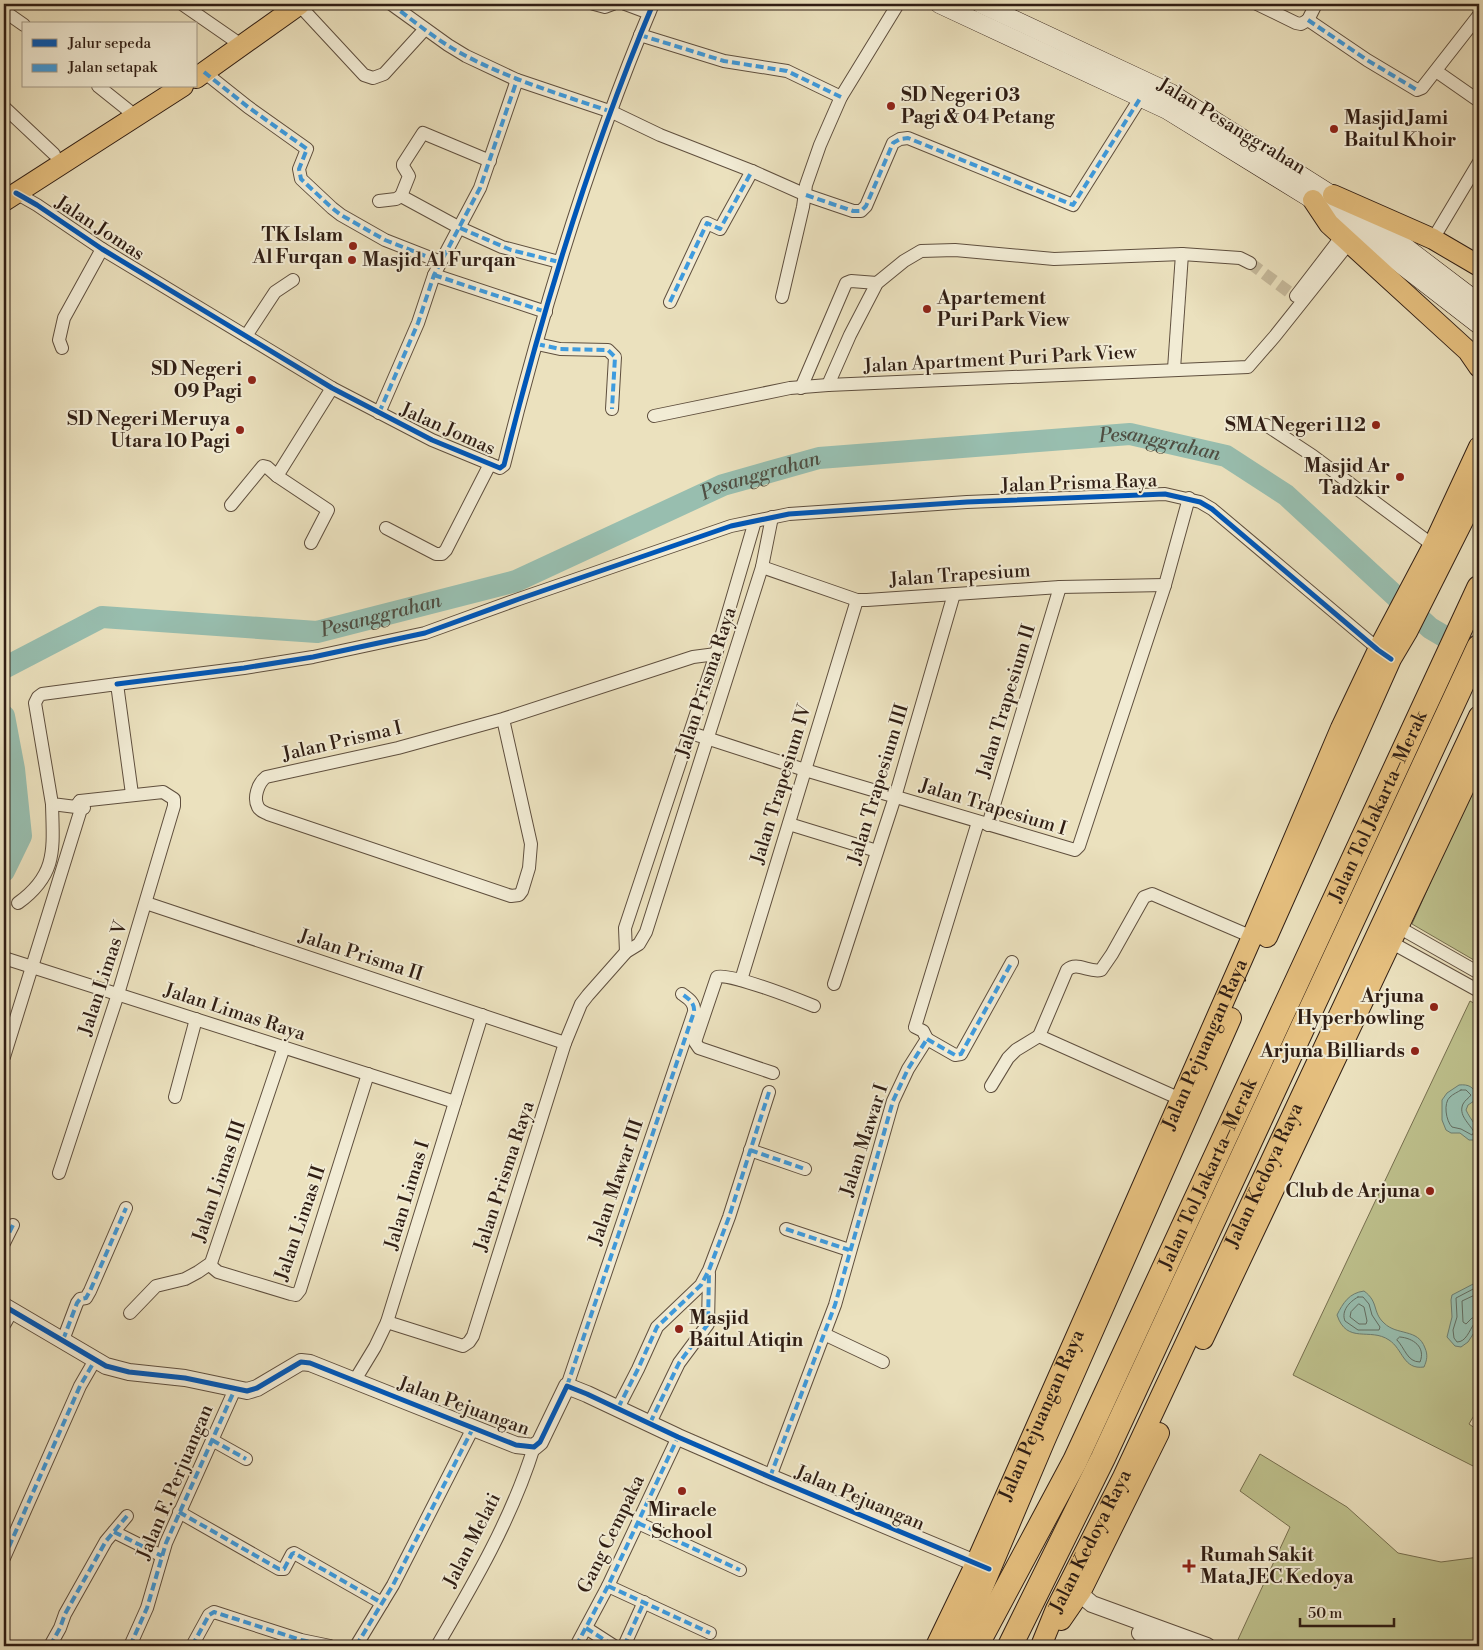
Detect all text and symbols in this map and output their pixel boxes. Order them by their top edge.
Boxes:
legend [22,22,198,88]
text: Jalur sepeda [67,34,151,53]
text: Jalan setapak [67,58,159,77]
street label: Jalan Pesanggrahan [1153,72,1311,180]
place label: SD Negeri 03 Pagi & 04 Petang [901,83,1056,129]
marker: SD Negeri 03 Pagi & 04 Petang [885,100,897,112]
place label: Masjid Jami Baitul Khoir [1344,106,1457,152]
marker: Masjid Jami Baitul Khoir [1328,123,1340,135]
street label: Jalan Jomas [50,190,149,266]
place label: TK Islam Al Furqan [252,223,343,269]
marker: TK Islam Al Furqan [347,240,359,252]
place label: Masjid Al Furqan [362,248,516,272]
marker: Masjid Al Furqan [346,254,358,266]
place label: Apartement Puri Park View [936,286,1070,332]
marker: Apartement Puri Park View [921,303,933,315]
street label: Jalan Apartment Puri Park View [862,340,1138,378]
place label: SD Negeri 09 Pagi [151,357,242,403]
marker: SD Negeri 09 Pagi [246,374,258,386]
street label: Jalan Jomas [396,397,499,461]
place label: SD Negeri Meruya Utara 10 Pagi [67,407,231,453]
place label: SMA Negeri 112 [1225,413,1366,437]
marker: SMA Negeri 112 [1370,419,1382,431]
water label: Pesanggrahan [1097,421,1224,467]
marker: SD Negeri Meruya Utara 10 Pagi [234,424,246,436]
water label: Pesanggrahan [695,446,824,507]
place label: Masjid Ar Tadzkir [1304,454,1390,500]
street label: Jalan Prisma Raya [999,468,1158,498]
marker: Masjid Ar Tadzkir [1394,471,1406,483]
street label: Jalan Trapesium [888,558,1032,592]
water label: Pesanggrahan [317,588,445,643]
street label: Jalan Prisma Raya [670,604,742,761]
street label: Jalan Trapesium II [971,621,1041,782]
street label: Jalan Trapesium IV [745,701,817,868]
street label: Jalan Trapesium III [842,701,914,868]
street label: Jalan Tol Jakarta–Merak [1323,706,1433,907]
street label: Jalan Prisma I [279,716,404,767]
street label: Jalan Trapesium I [916,773,1069,841]
street label: Jalan Limas V [73,917,133,1039]
street label: Jalan Prisma II [295,923,426,986]
street label: Jalan Pejuangan Raya [1156,955,1253,1134]
street label: Jalan Limas Raya [160,978,309,1046]
place label: Arjuna Hyperbowling [1297,984,1425,1030]
marker: Arjuna Hyperbowling [1428,1001,1440,1013]
place label: Arjuna Billiards [1259,1039,1405,1063]
marker: Arjuna Billiards [1409,1045,1421,1057]
street label: Jalan Tol Jakarta–Merak [1153,1074,1263,1274]
street label: Jalan Mawar I [834,1081,893,1200]
street label: Jalan Prisma Raya [468,1098,540,1255]
street label: Jalan Kedoya Raya [1220,1099,1308,1253]
street label: Jalan Mawar III [583,1116,649,1249]
street label: Jalan Limas III [187,1117,251,1246]
street label: Jalan Limas I [379,1138,435,1253]
street label: Jalan Limas II [269,1162,331,1285]
place label: Club de Arjuna [1285,1179,1421,1203]
marker: Club de Arjuna [1424,1185,1436,1197]
place label: Masjid Baitul Atiqin [689,1306,804,1352]
marker: Masjid Baitul Atiqin [673,1323,685,1335]
street label: Jalan Pejuangan Raya [993,1326,1090,1505]
street label: Jalan Pejuangan [394,1371,533,1441]
street label: Jalan F. Perjuangan [131,1401,219,1564]
street label: Jalan Pejuangan [791,1460,928,1536]
street label: Jalan Kedoya Raya [1044,1466,1137,1618]
street label: Gang Cempaka [572,1471,650,1597]
marker: Miracle School [676,1485,688,1497]
street label: Jalan Melati [438,1489,506,1592]
place label: Miracle School [647,1498,717,1544]
place label: Rumah Sakit Mata JEC Kedoya [1200,1543,1354,1589]
marker: Rumah Sakit Mata JEC Kedoya [1182,1559,1196,1573]
scale bar [1300,1595,1394,1627]
text: 50 m [1308,1604,1342,1623]

